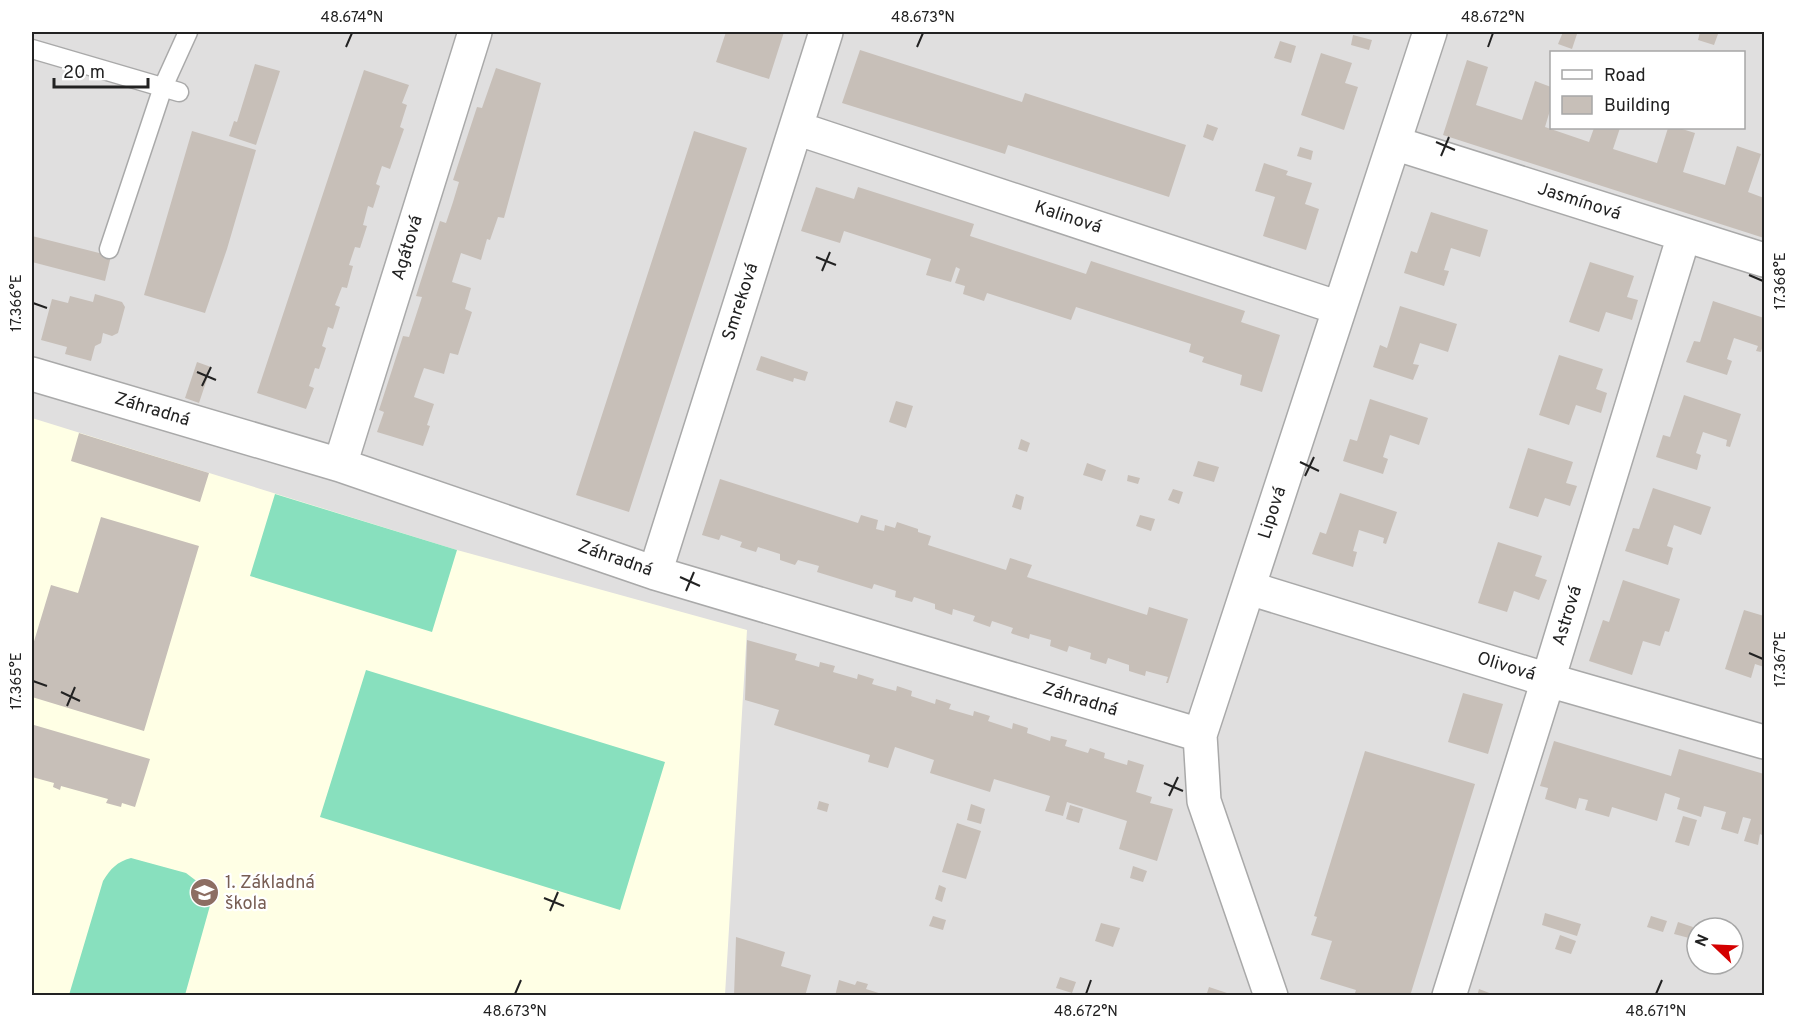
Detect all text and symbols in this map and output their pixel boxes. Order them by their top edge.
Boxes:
text: 48.674°N [321,9,383,28]
text: 48.673°N [891,9,955,28]
text: 48.672°N [1461,9,1525,28]
scale bar [54,51,148,89]
legend [1550,51,1745,129]
text: 20 m [63,62,105,85]
text: Road [1604,65,1646,88]
text: Building [1604,95,1670,118]
street label: Jasmínová [1534,178,1624,226]
street label: Kalinová [1031,196,1105,240]
street label: Agátová [387,213,429,283]
text: 17.368°E [1772,252,1791,310]
street label: Smreková [718,260,764,344]
text: 17.366°E [8,274,27,332]
street label: Záhradná [112,388,192,432]
street label: Lipová [1254,484,1292,542]
street label: Záhradná [575,535,655,583]
street label: Astrová [1548,583,1588,649]
text: 17.367°E [1772,631,1791,687]
street label: Olivová [1474,647,1538,687]
text: 17.365°E [8,652,27,710]
street label: Záhradná [1040,678,1120,722]
place label: 1. Základná škola [225,872,315,916]
school or university icon: 1. Základná škola [188,877,220,909]
north arrow [1685,916,1745,976]
text: N [1692,932,1714,950]
text: 48.673°N [483,1003,547,1022]
text: 48.672°N [1054,1003,1118,1022]
text: 48.671°N [1626,1003,1686,1022]

